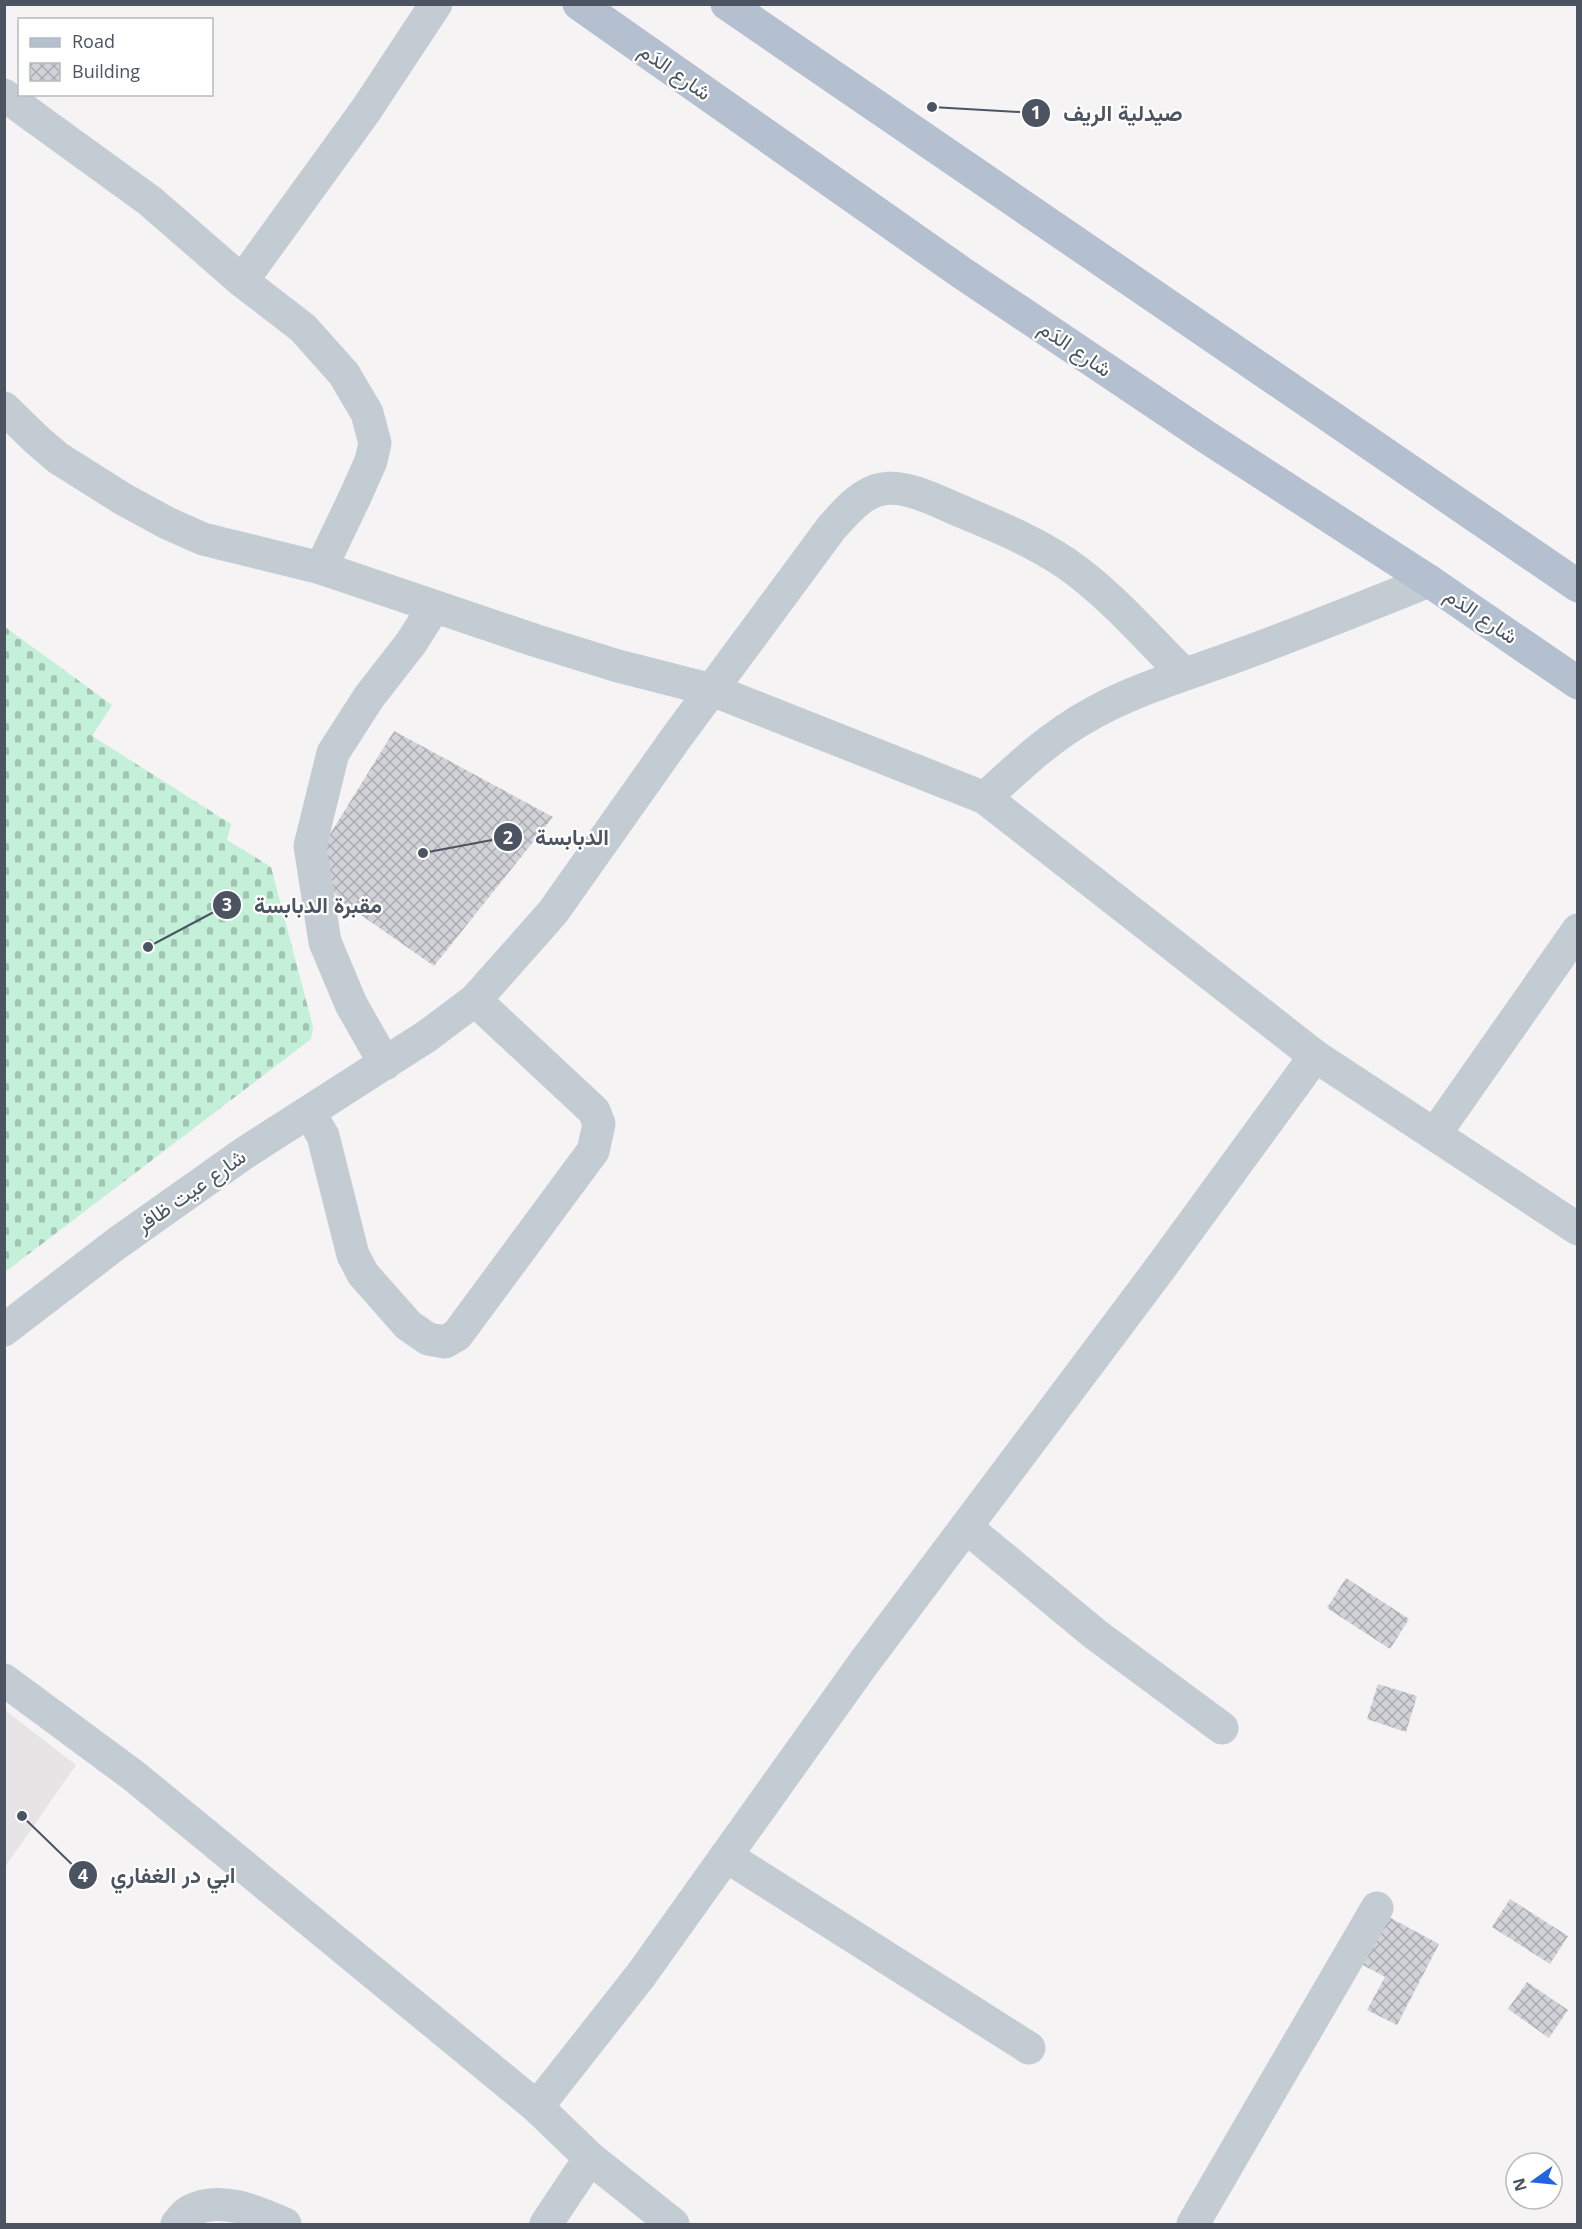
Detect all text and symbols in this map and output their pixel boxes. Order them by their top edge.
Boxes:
legend [18,18,213,96]
text: Road [72,29,115,53]
street label: شارع الدَم [633,36,717,107]
text: Building [72,59,140,83]
callout: صيدلية الريف [1021,93,1194,133]
text: صيدلية الريف [1063,97,1183,127]
text: 1 [1031,100,1041,124]
street label: شارع الدَم [1033,314,1117,384]
street label: شارع الدَم [1439,581,1523,651]
callout: الدبابسة [493,817,621,857]
text: الدبابسة [535,821,609,851]
text: 2 [503,825,513,849]
callout: مقبرة الدبابسة [212,885,394,925]
text: مقبرة الدبابسة [254,889,382,919]
text: 3 [222,892,232,916]
street label: شارع عيت ظافر [129,1142,252,1240]
callout: ابي در الغفاري [68,1855,248,1895]
text: ابي در الغفاري [110,1859,236,1894]
text: 4 [78,1863,88,1887]
north arrow [1504,2151,1564,2211]
text: N [1507,2176,1532,2194]

